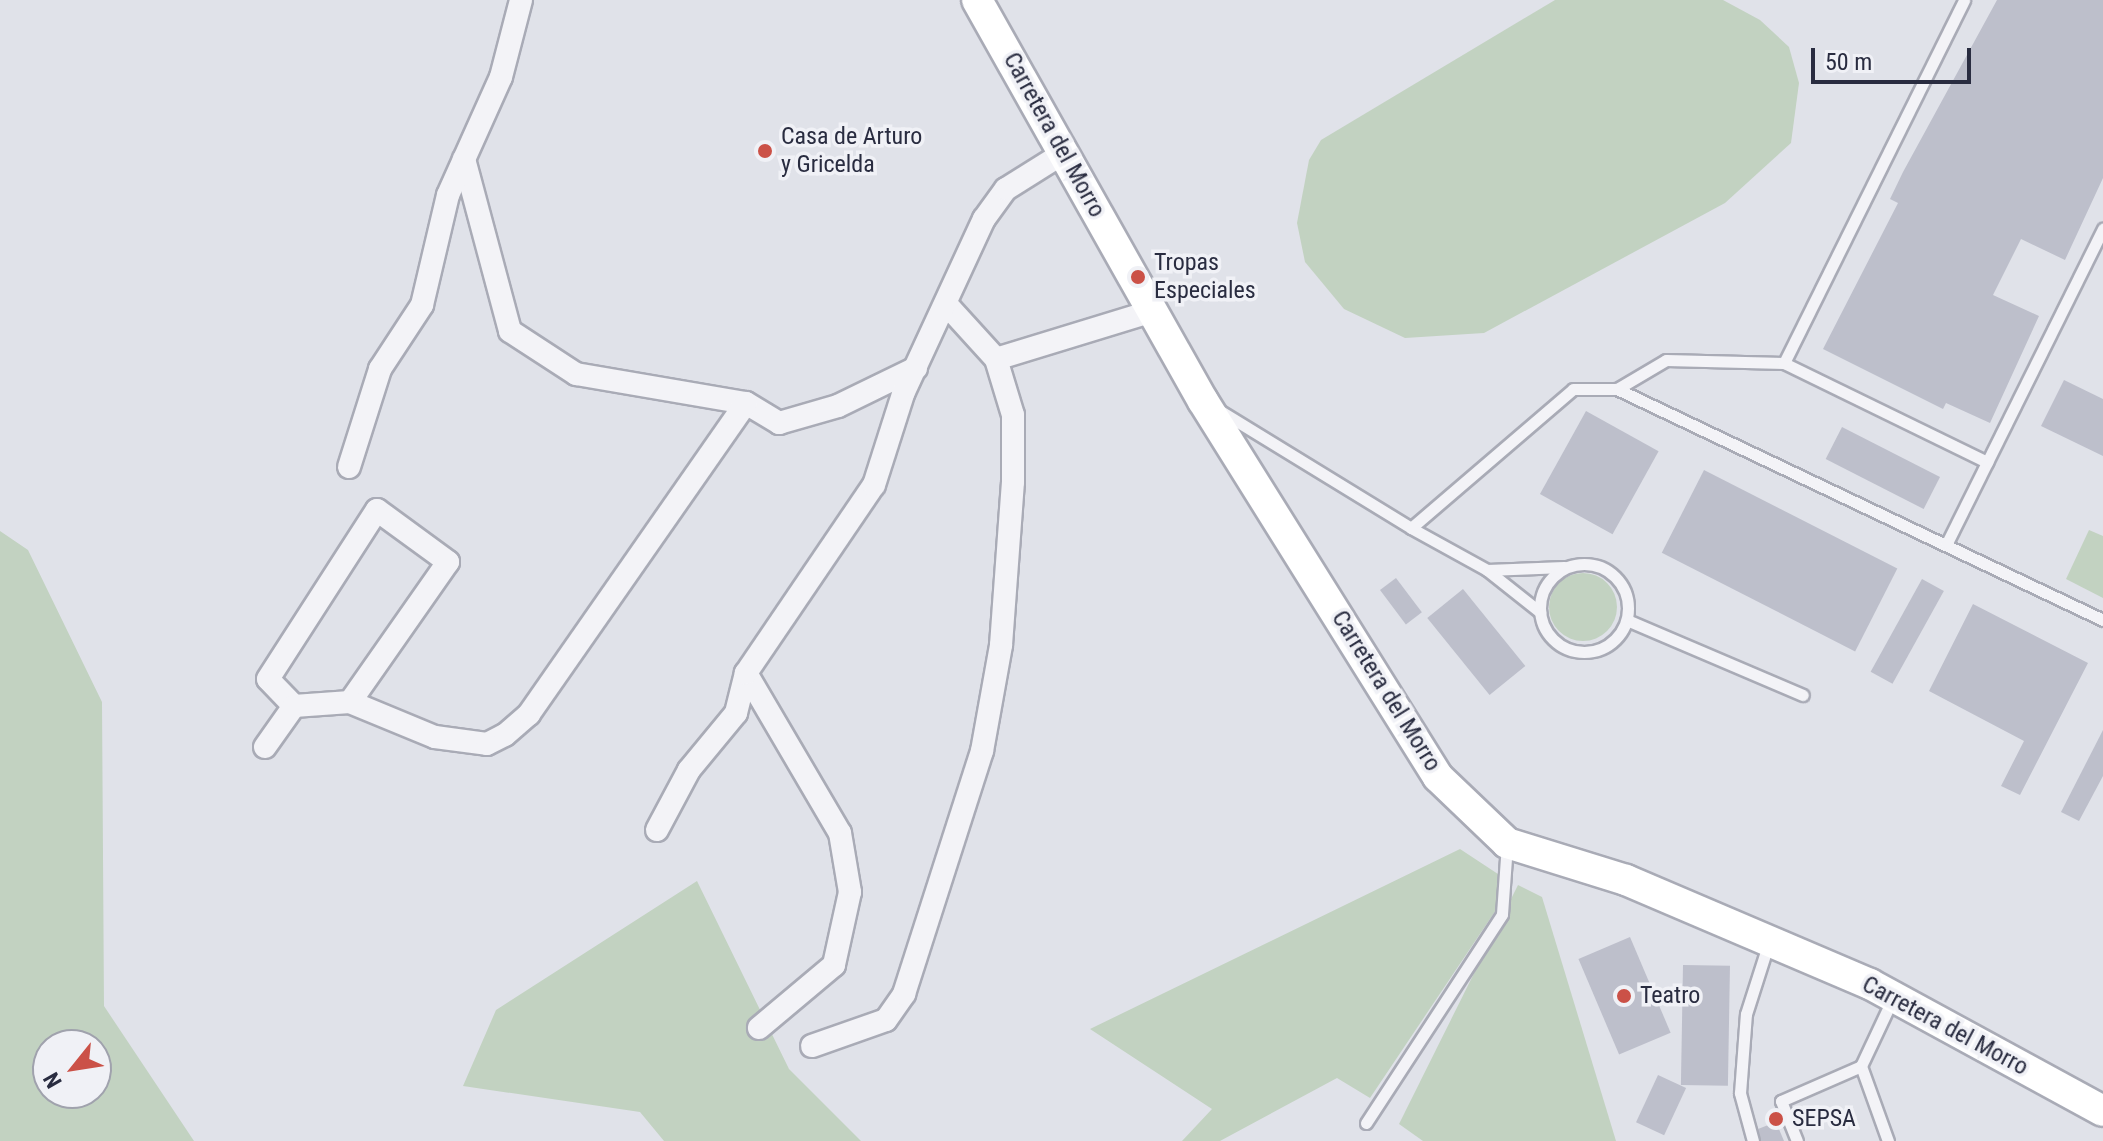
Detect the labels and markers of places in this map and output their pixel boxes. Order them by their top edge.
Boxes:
place label: Casa de Arturo y Gricelda [781,123,922,179]
marker: Casa de Arturo y Gricelda [756,142,774,160]
place label: Tropas Especiales [1154,249,1256,305]
marker: Tropas Especiales [1129,268,1147,286]
place label: Teatro [1640,982,1700,1010]
marker: Teatro [1615,987,1633,1005]
place label: SEPSA [1792,1105,1856,1133]
marker: SEPSA [1767,1110,1785,1128]

